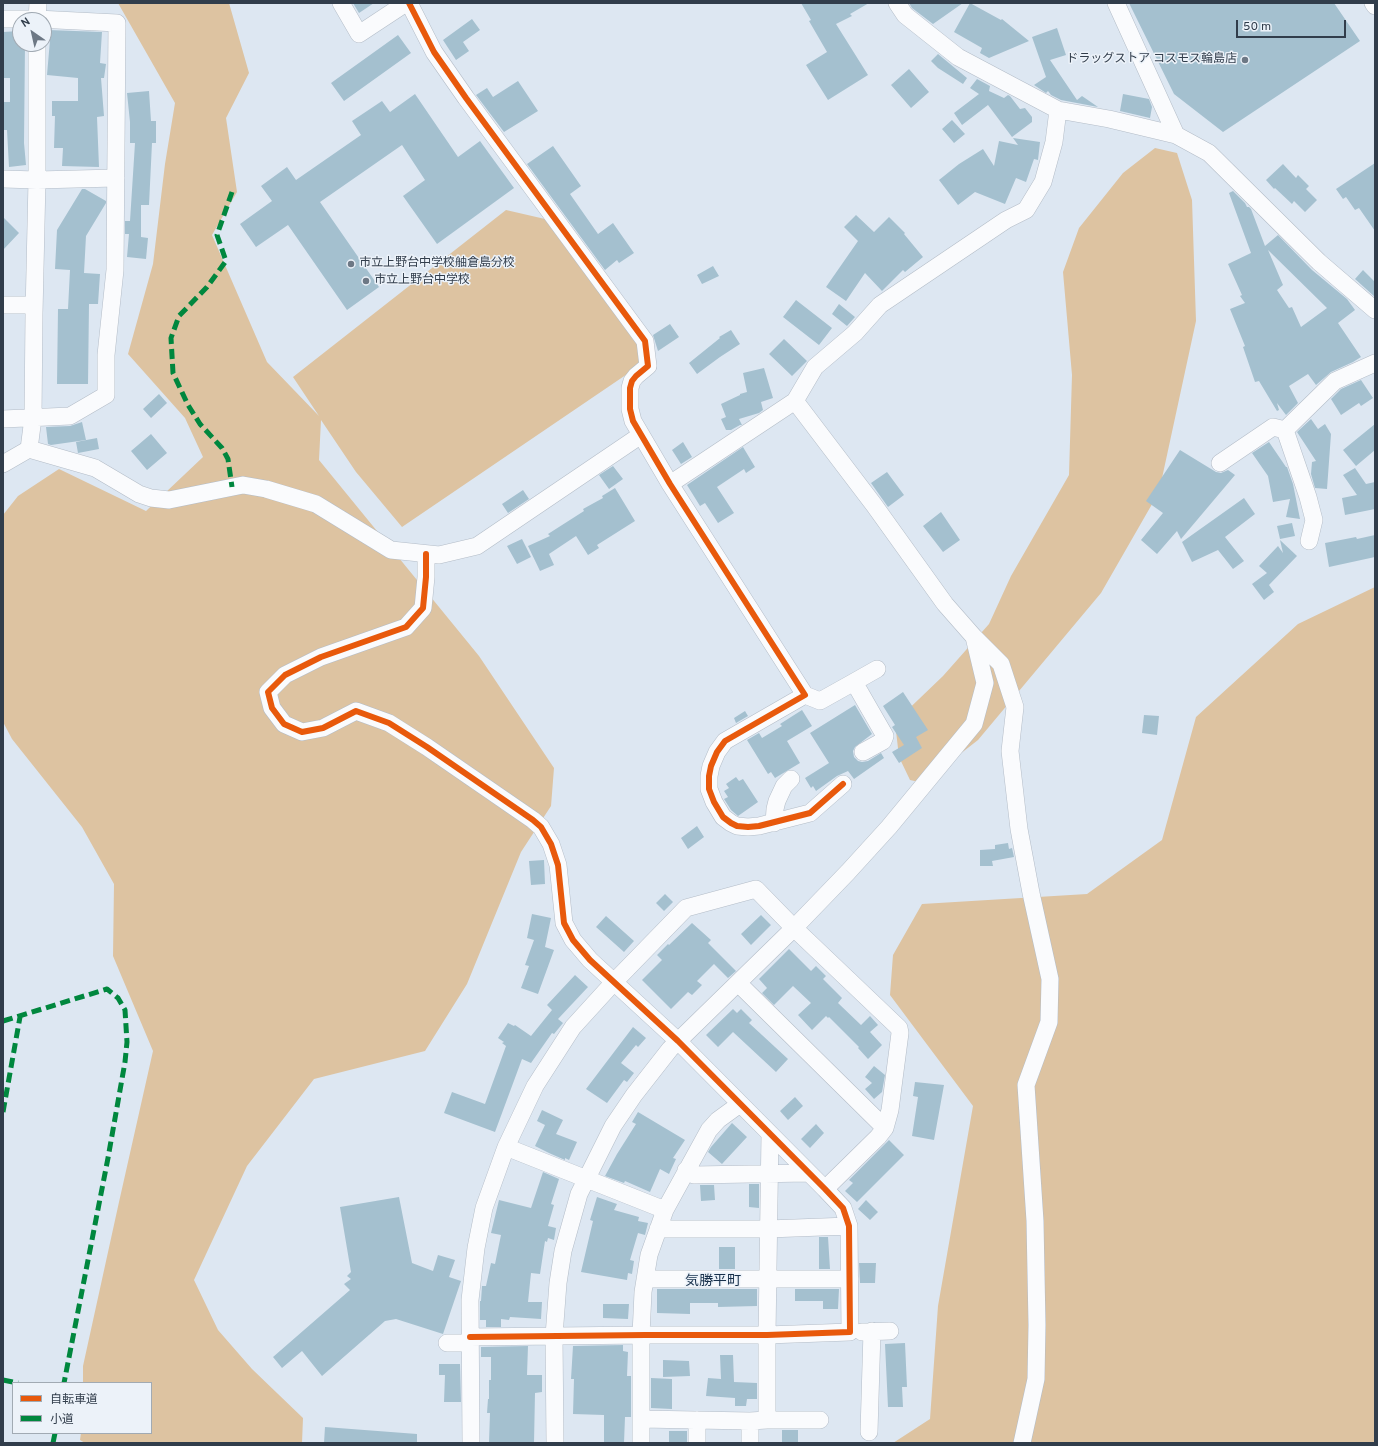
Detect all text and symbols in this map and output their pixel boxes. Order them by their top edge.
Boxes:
north arrow [12,12,52,52]
scale bar [1238,12,1348,38]
text: N [19,15,33,31]
text: 50 m [1243,19,1271,35]
place label: ドラッグストア コスモス輪島店 [1066,53,1237,67]
marker: ドラッグストア コスモス輪島店 [1240,55,1250,65]
place label: 市立上野台中学校舳倉島分校 [359,257,515,271]
marker: 市立上野台中学校舳倉島分校 [346,259,356,269]
place label: 市立上野台中学校 [374,274,470,288]
marker: 市立上野台中学校 [361,276,371,286]
district label: 気勝平町 [685,1274,741,1290]
legend [12,1382,152,1434]
text: 自転車道 [50,1392,98,1408]
text: 小道 [50,1412,74,1428]

